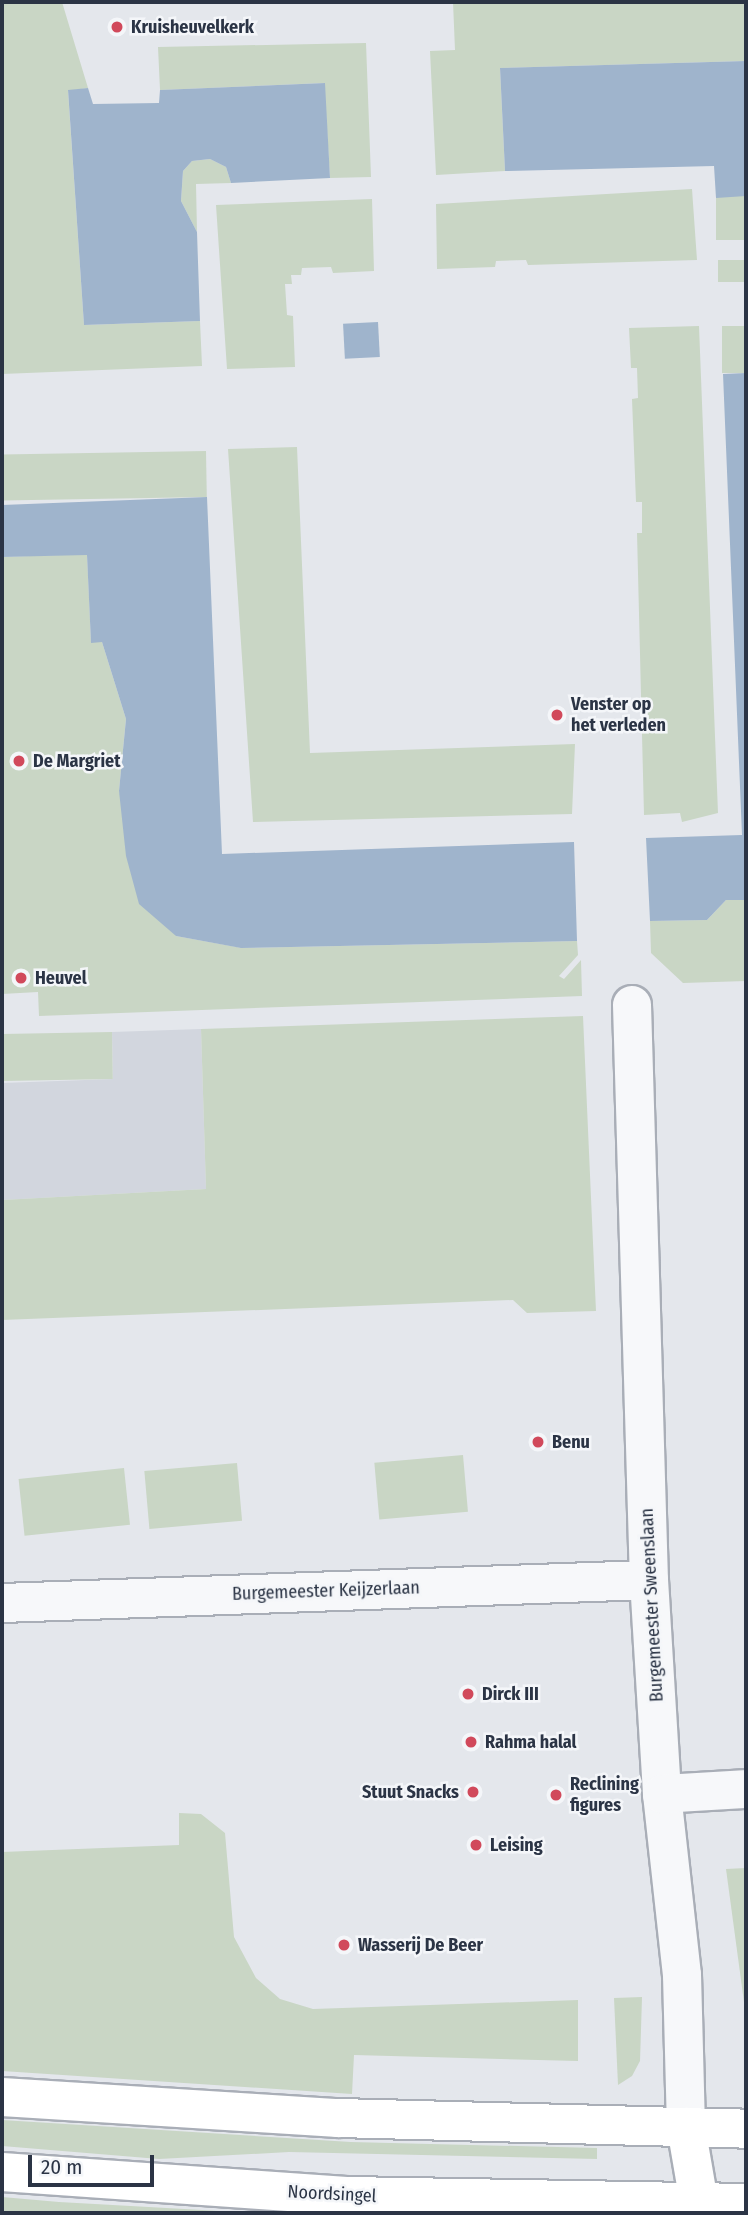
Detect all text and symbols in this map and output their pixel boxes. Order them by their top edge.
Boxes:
place label: Kruisheuvelkerk [131,16,254,38]
marker: Kruisheuvelkerk [109,19,125,35]
place label: Venster op het verleden [571,694,666,736]
marker: Venster op het verleden [549,707,565,723]
place label: De Margriet [33,750,121,772]
marker: De Margriet [11,753,27,769]
place label: Heuvel [35,967,87,989]
marker: Heuvel [13,970,29,986]
place label: Benu [552,1431,590,1453]
marker: Benu [530,1434,546,1450]
street label: Burgemeester Sweenslaan [636,1508,668,1702]
street label: Burgemeester Keijzerlaan [232,1577,420,1605]
place label: Dirck III [482,1683,539,1705]
marker: Dirck III [460,1686,476,1702]
place label: Rahma halal [485,1731,576,1753]
marker: Rahma halal [463,1734,479,1750]
place label: Reclining figures [570,1774,639,1816]
place label: Stuut Snacks [362,1781,459,1803]
marker: Stuut Snacks [465,1784,481,1800]
marker: Reclining figures [548,1787,564,1803]
place label: Leising [490,1834,543,1856]
marker: Leising [468,1837,484,1853]
place label: Wasserij De Beer [358,1934,483,1956]
marker: Wasserij De Beer [336,1937,352,1953]
scale bar [32,2142,158,2186]
text: 20 m [41,2154,82,2180]
street label: Noordsingel [287,2181,377,2207]

